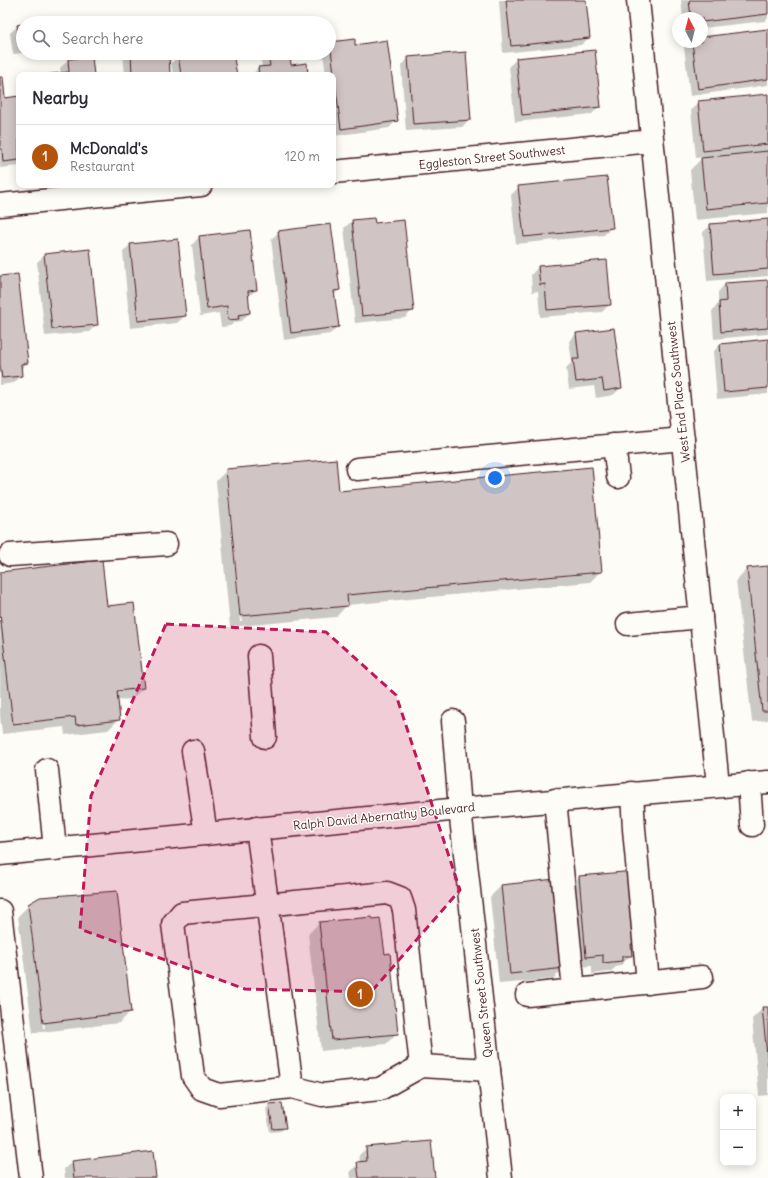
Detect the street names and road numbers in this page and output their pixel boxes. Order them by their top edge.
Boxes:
street label: Eggleston Street Southwest [418,142,566,172]
street label: West End Place Southwest [663,321,693,463]
street label: Ralph David Abernathy Boulevard [292,799,476,833]
street label: Queen Street Southwest [467,927,495,1059]

